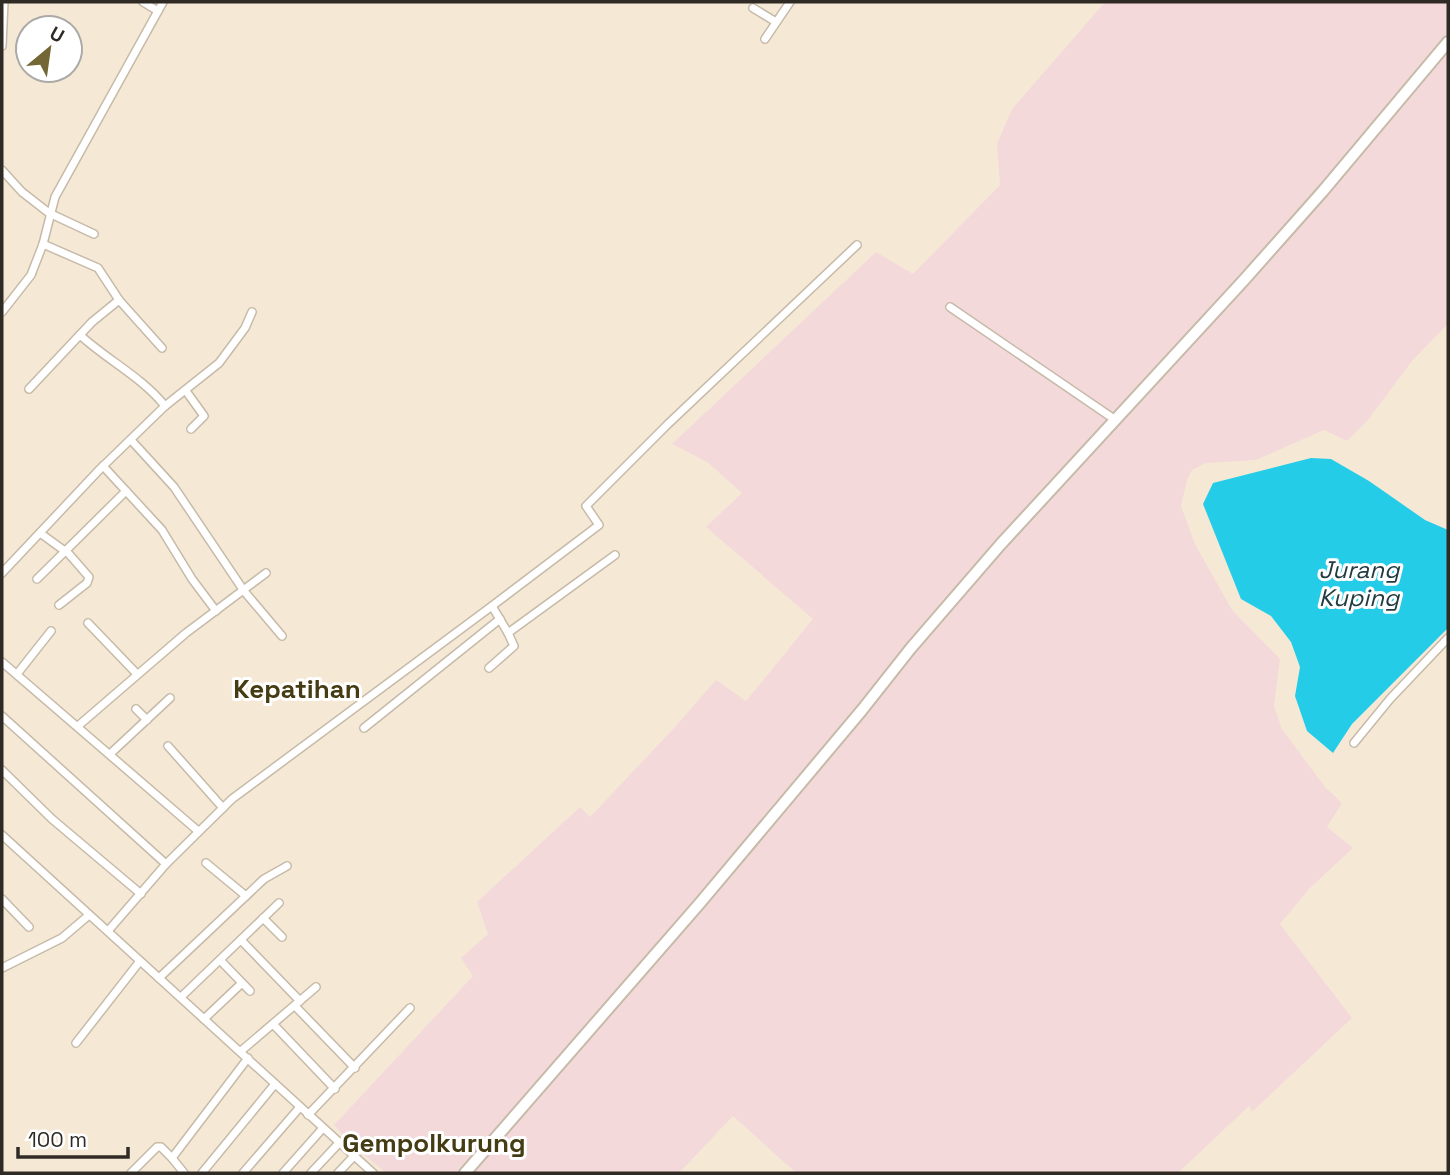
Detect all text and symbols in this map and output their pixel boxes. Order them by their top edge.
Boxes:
north arrow [14,14,84,84]
text: U [45,21,69,49]
water label: Jurang Kuping [1319,554,1401,613]
district label: Kepatihan [233,672,361,706]
scale bar [18,1116,128,1160]
text: 100 m [28,1126,87,1153]
district label: Gempolkurung [342,1126,526,1160]

